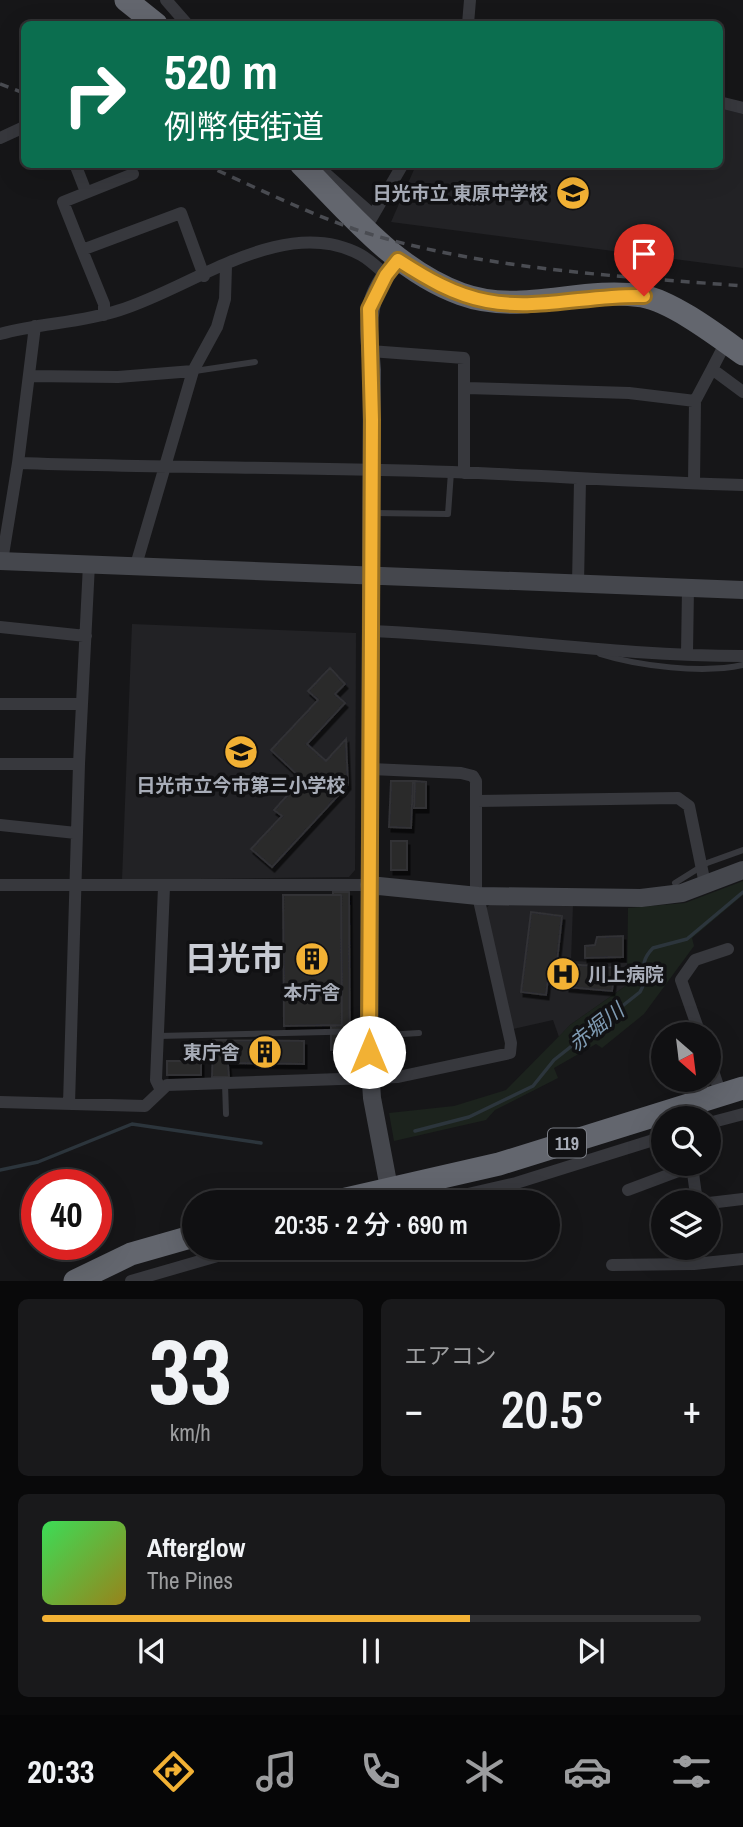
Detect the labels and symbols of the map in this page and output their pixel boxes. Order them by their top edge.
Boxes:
school or university icon: 日光市立 東原中学校 [554,174,592,212]
place label: 日光市立 東原中学校 [373,180,548,206]
pin [614,224,674,296]
school or university icon: 日光市立今市第三小学校 [222,733,260,771]
place label: 日光市立今市第三小学校 [136,772,346,798]
district label: 日光市 [185,936,284,980]
building icon: 本庁舎 [293,940,331,978]
hospital icon: 川上病院 [544,955,582,993]
place label: 川上病院 [588,961,664,987]
place label: 本庁舎 [283,979,341,1005]
water label: 赤堀川 [562,995,631,1058]
position arrow [332,1015,406,1089]
north arrow [651,1022,721,1092]
building icon: 東庁舎 [246,1033,284,1071]
place label: 東庁舎 [183,1039,240,1065]
road number: 119 [548,1128,586,1158]
speed limit sign: 40 [21,1169,112,1260]

